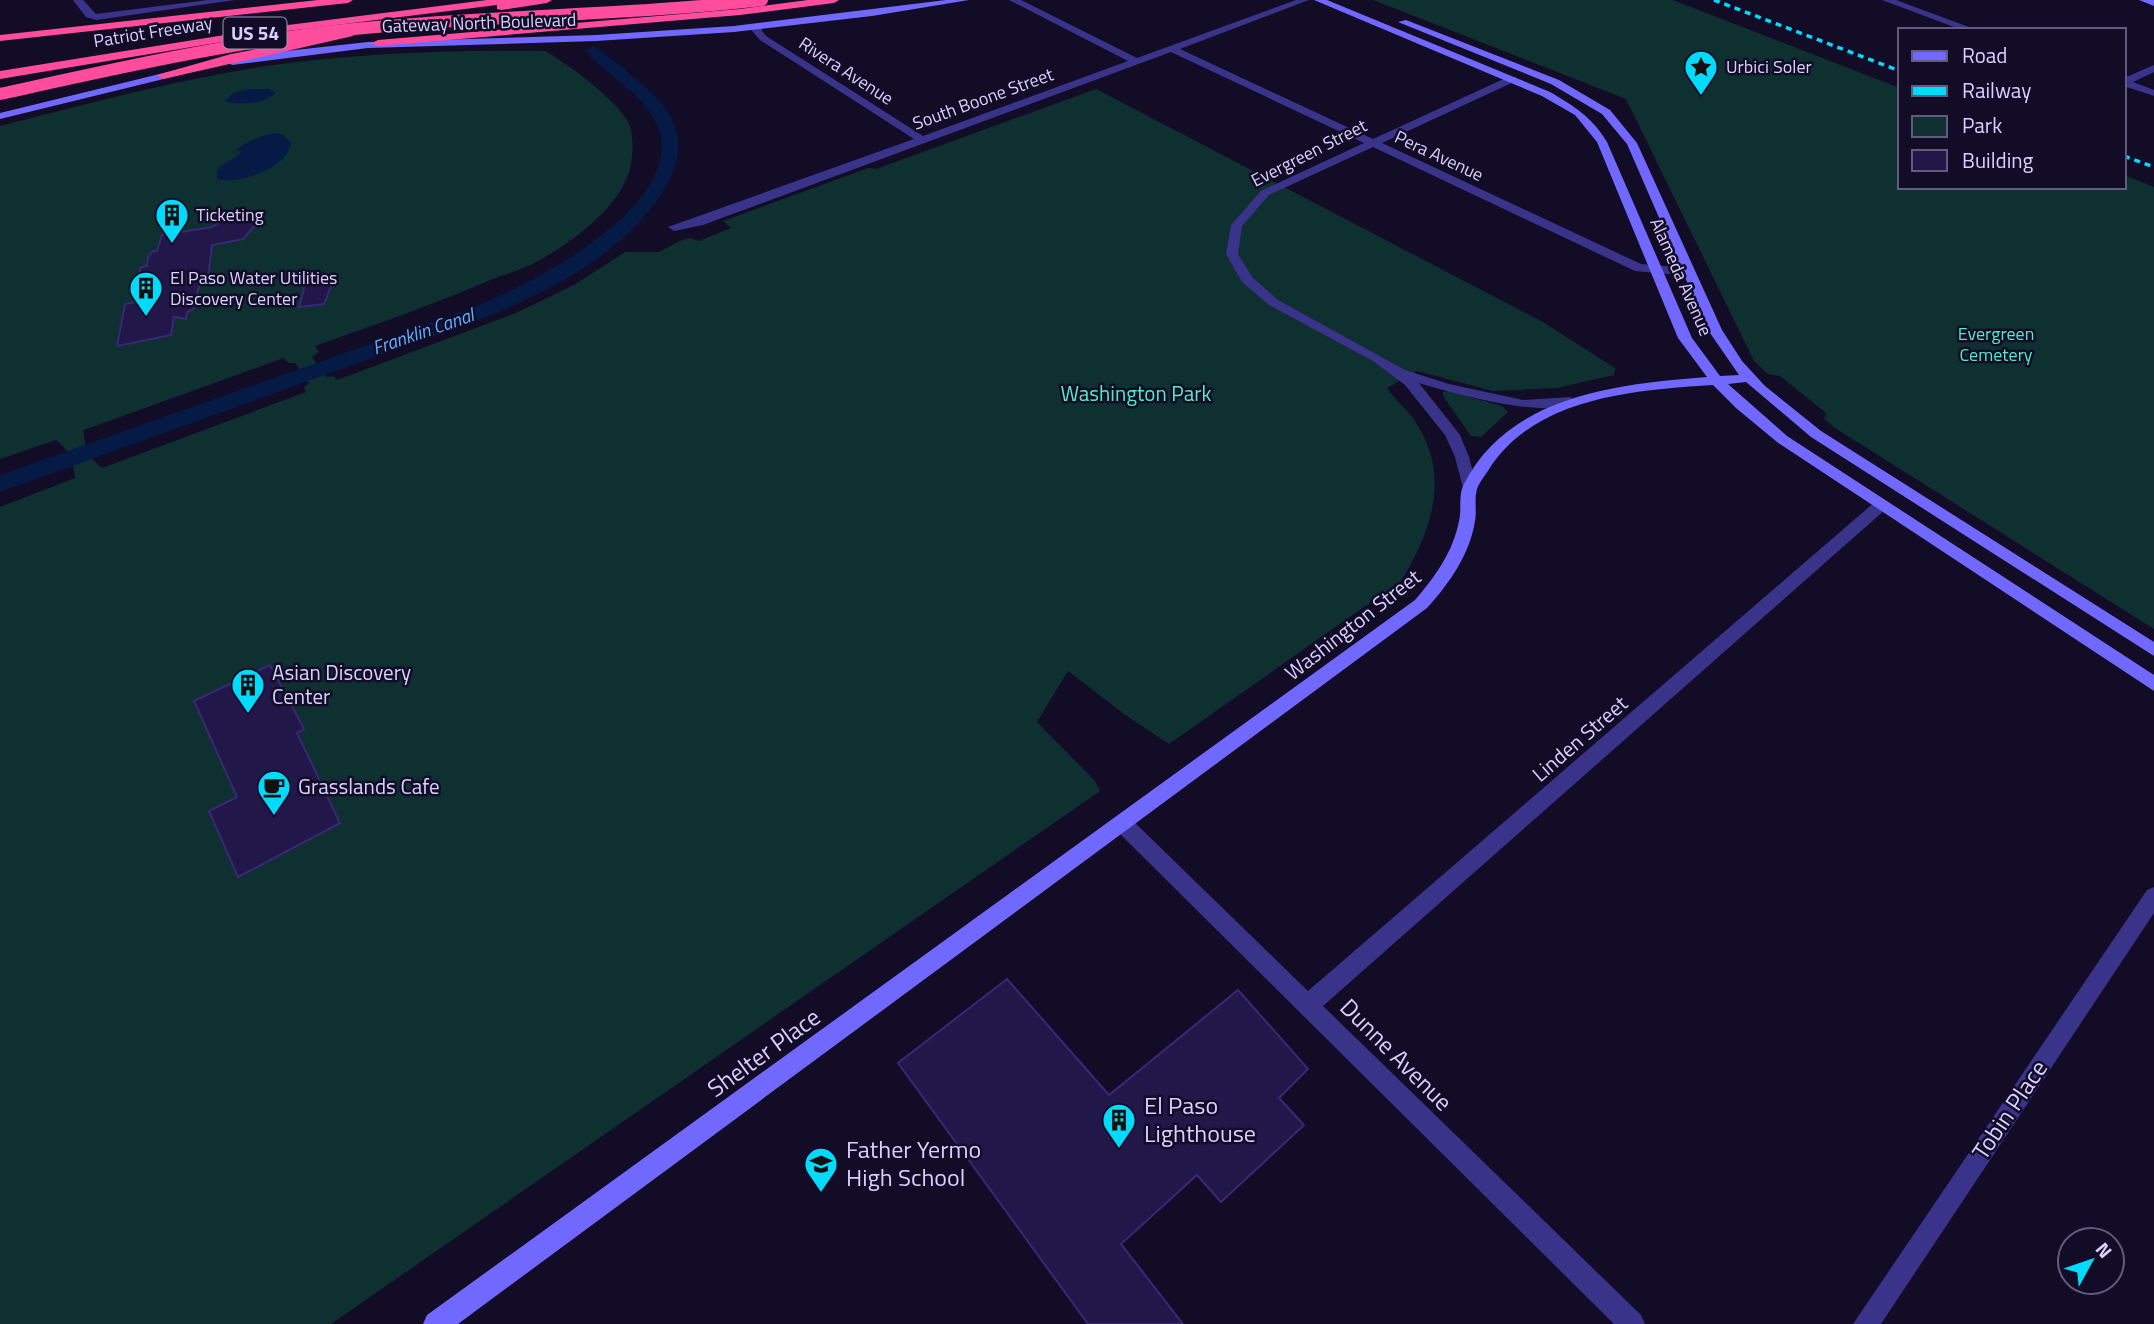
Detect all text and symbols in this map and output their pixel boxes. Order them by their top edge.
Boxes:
street label: Gateway North Boulevard [381,6,577,39]
street label: Patriot Freeway [91,9,215,54]
road number: US 54 [224,18,286,48]
legend [1898,28,2126,189]
street label: Rivera Avenue [794,30,899,111]
text: Road [1962,39,2007,71]
place icon: Urbici Soler [1682,48,1720,97]
place label: Urbici Soler [1726,53,1812,80]
street label: South Boone Street [909,60,1058,137]
text: Railway [1962,74,2031,106]
text: Park [1962,109,2002,141]
street label: Evergreen Street [1246,111,1372,193]
street label: Pera Avenue [1390,123,1488,188]
text: Building [1962,144,2034,176]
building icon: Ticketing [153,196,191,245]
place label: Ticketing [196,201,264,228]
street label: Alameda Avenue [1643,213,1720,340]
place label: El Paso Water Utilities Discovery Center [170,264,337,312]
building icon: El Paso Water Utilities Discovery Center [127,269,165,318]
water label: Franklin Canal [368,299,479,361]
park label: Evergreen Cemetery [1958,320,2034,368]
park label: Washington Park [1060,377,1212,409]
street label: Washington Street [1278,560,1428,688]
place label: Asian Discovery Center [272,656,411,712]
building icon: Asian Discovery Center [229,666,267,715]
street label: Linden Street [1524,687,1635,789]
cafe icon: Grasslands Cafe [255,768,293,817]
place label: Grasslands Cafe [298,770,440,802]
street label: Dunne Avenue [1332,990,1461,1119]
street label: Shelter Place [699,999,827,1106]
street label: Tobin Place [1963,1052,2056,1167]
place label: El Paso Lighthouse [1144,1087,1256,1151]
building icon: El Paso Lighthouse [1100,1101,1138,1150]
place label: Father Yermo High School [846,1131,981,1195]
school or university icon: Father Yermo High School [802,1145,840,1194]
north arrow [2056,1226,2126,1296]
text: N [2089,1235,2120,1264]

